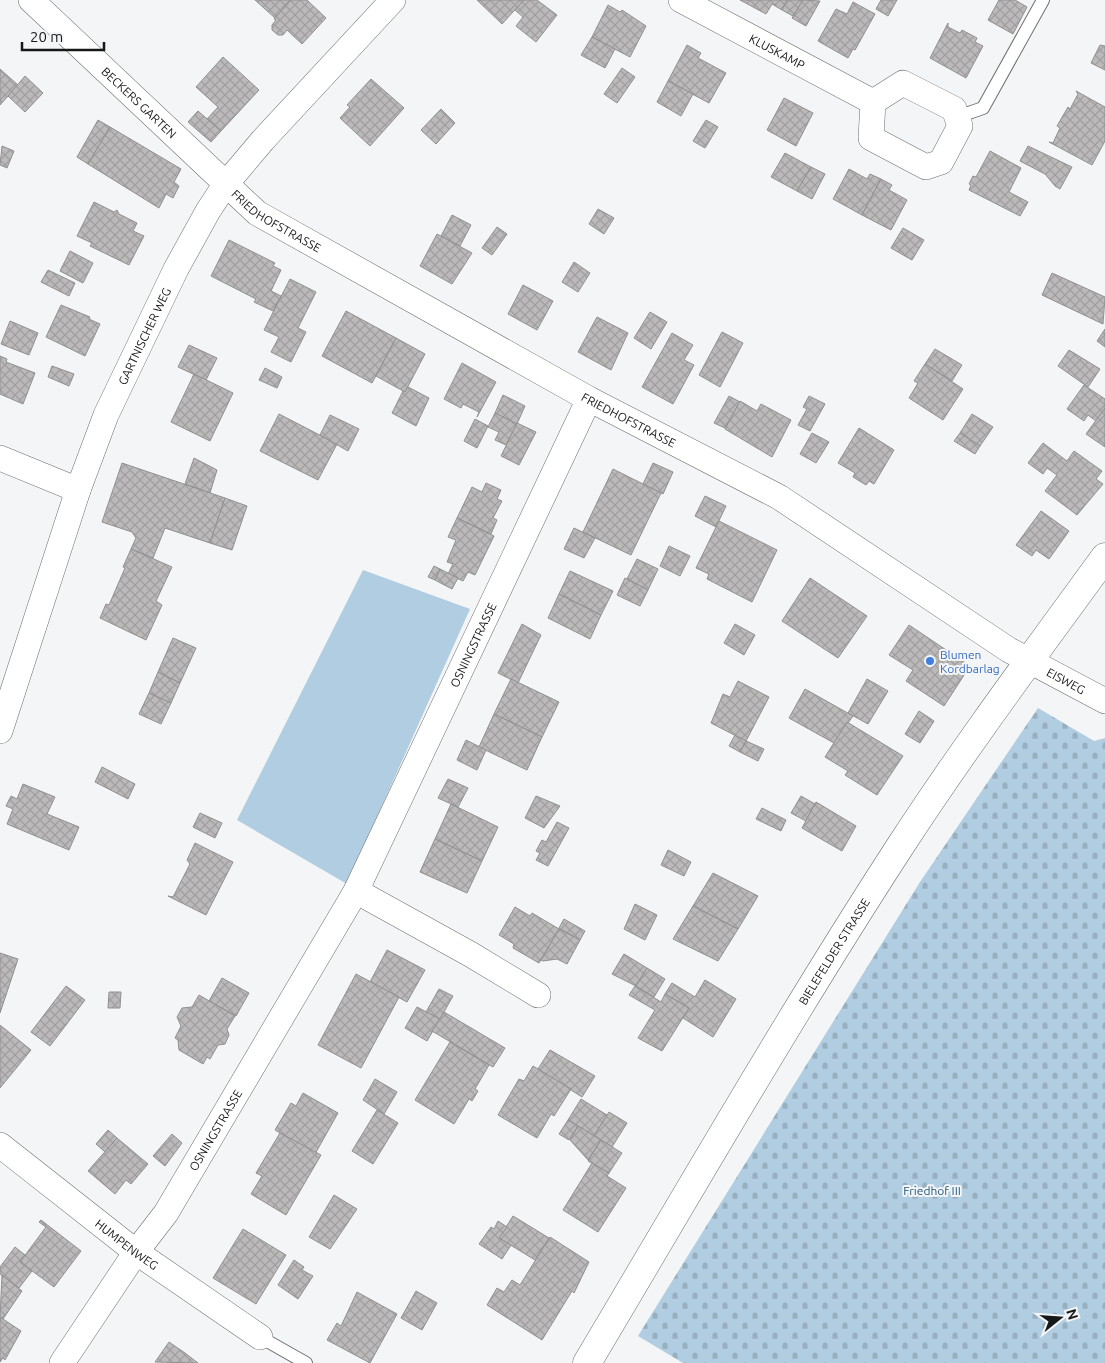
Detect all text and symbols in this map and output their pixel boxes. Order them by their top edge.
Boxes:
scale bar [22,20,105,52]
text: 20 m [30,28,63,45]
street label: KLUSKAMP [747,31,807,71]
street label: BECKERS GARTEN [100,64,179,140]
street label: FRIEDHOFSTRASSE [229,187,324,254]
street label: GARTNISCHER WEG [115,285,173,387]
street label: FRIEDHOFSTRASSE [580,390,678,449]
street label: OSNINGSTRASSE [447,600,498,689]
place label: Blumen Kordbarlag [940,648,1000,675]
marker: Blumen Kordbarlag [924,655,936,667]
street label: EISWEG [1045,665,1088,696]
street label: BIELEFELDER STRASSE [796,895,872,1007]
street label: OSNINGSTRASSE [186,1087,244,1173]
park label: Friedhof III [903,1184,961,1197]
street label: HUMPENWEG [93,1216,161,1272]
north arrow [1035,1293,1085,1343]
text: N [1063,1307,1082,1322]

